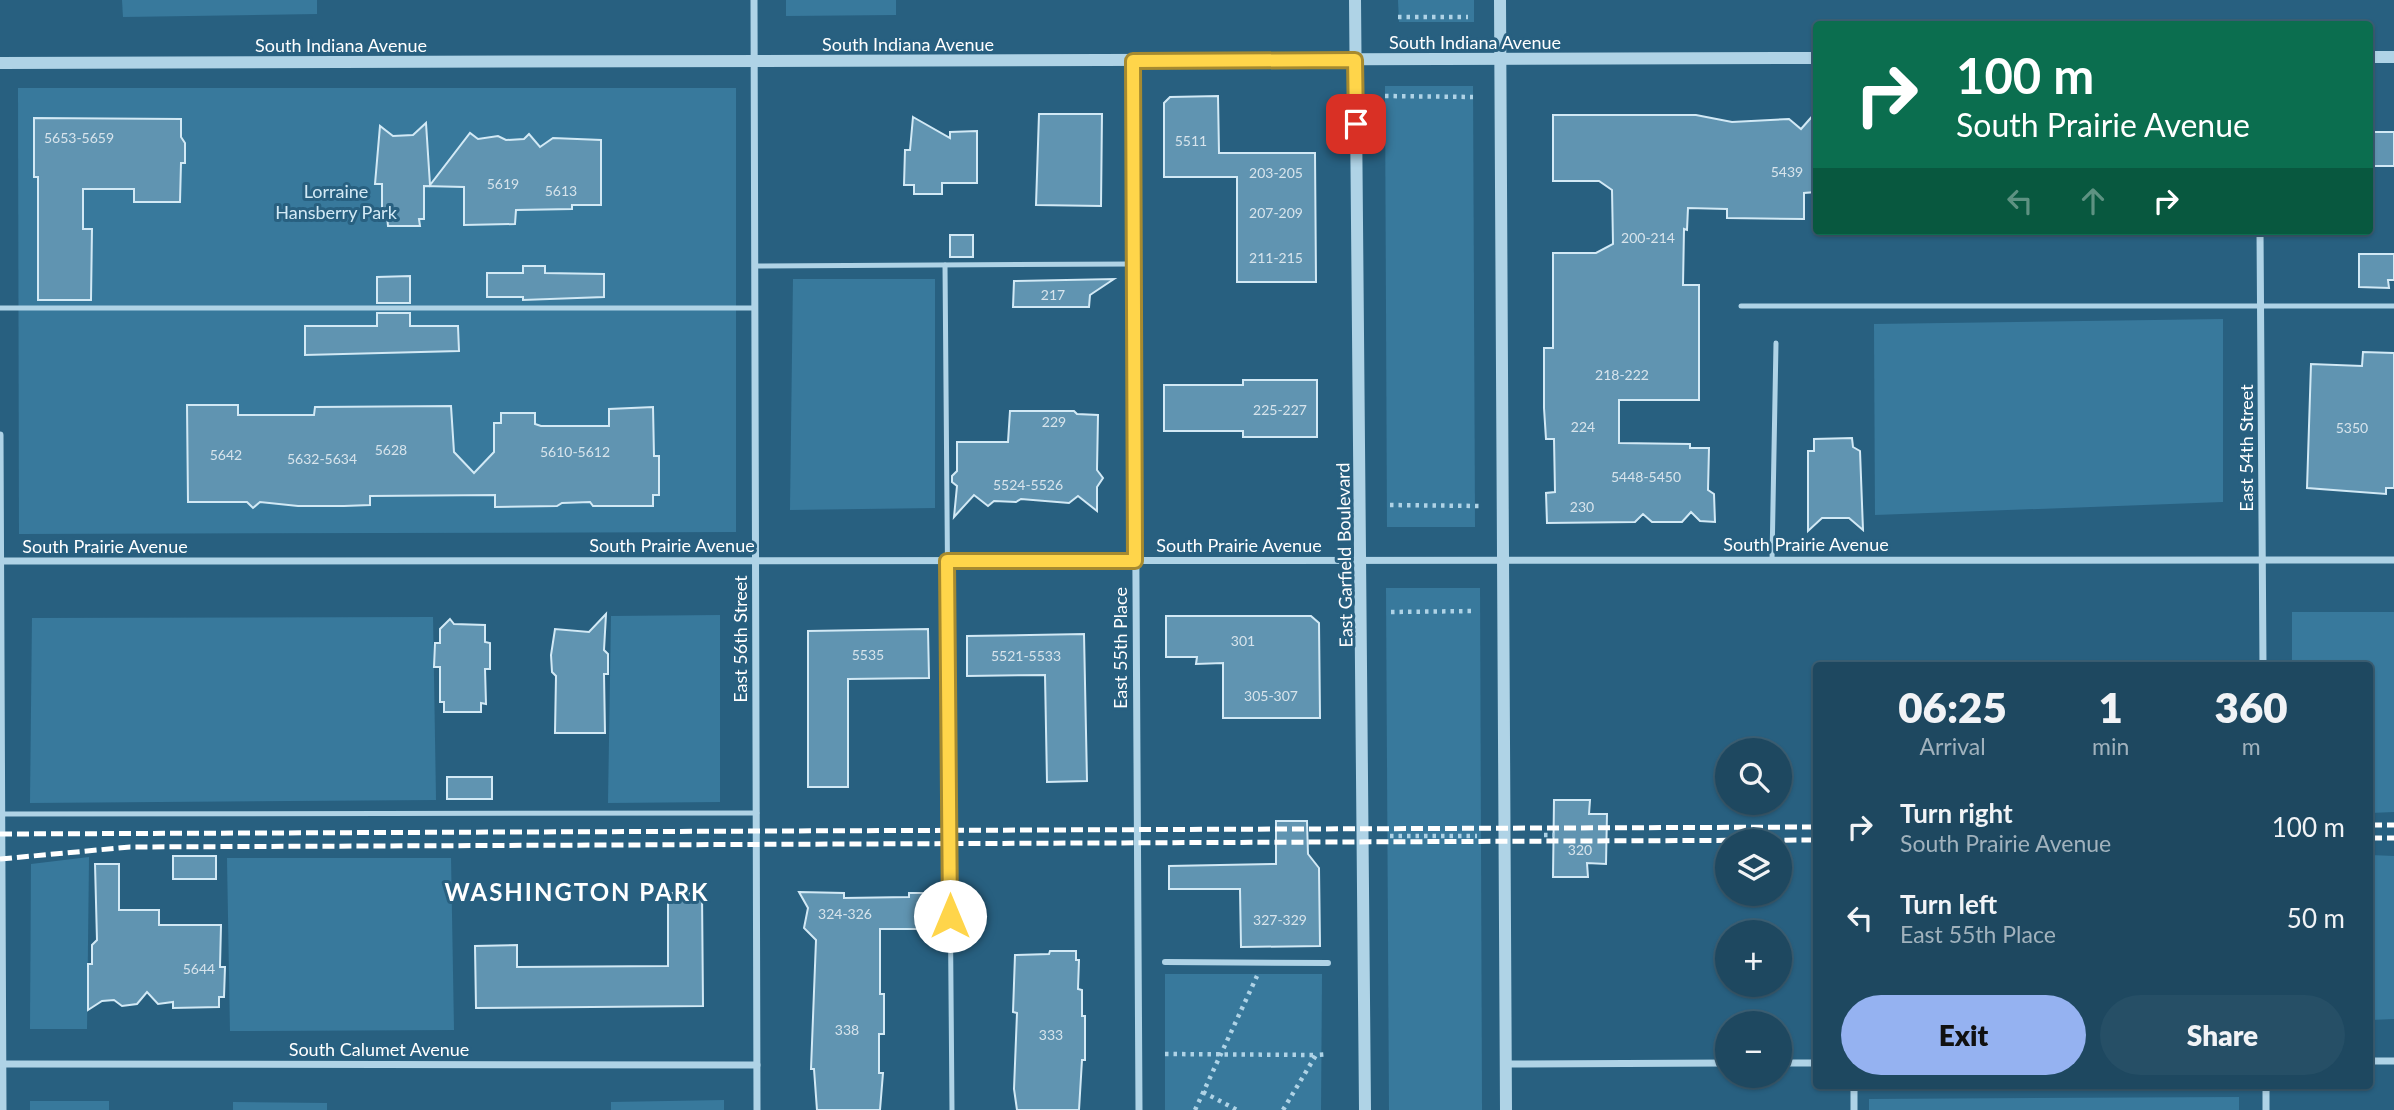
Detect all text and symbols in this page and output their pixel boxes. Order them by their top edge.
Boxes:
street label: South Indiana Avenue [1389,31,1561,53]
street label: South Indiana Avenue [822,33,994,55]
street label: South Indiana Avenue [255,34,427,56]
text: 100 m [1956,46,2094,104]
icon: right [1841,49,1932,140]
pin [1326,94,1386,154]
icon: arrive [1337,105,1375,143]
text: South Prairie Avenue [1956,105,2250,144]
house number: 5653-5659 [44,129,114,146]
house number: 5511 [1175,132,1207,149]
house number: 5439 [1771,163,1803,180]
house number: 203-205 [1249,164,1303,181]
house number: 5619 [487,175,519,192]
park label: Lorraine Hansberry Park [275,180,398,223]
house number: 5613 [545,182,577,199]
icon: left [2001,182,2039,220]
icon: ahead [2074,182,2112,220]
icon: right [2147,182,2185,220]
house number: 207-209 [1249,204,1303,221]
house number: 200-214 [1621,229,1675,246]
house number: 211-215 [1249,249,1303,266]
house number: 217 [1041,286,1065,303]
house number: 218-222 [1595,366,1649,383]
street label: East 54th Street [2235,384,2257,512]
house number: 225-227 [1253,401,1307,418]
house number: 229 [1042,413,1066,430]
house number: 224 [1571,418,1595,435]
house number: 5350 [2336,419,2368,436]
house number: 5628 [375,441,407,458]
house number: 5610-5612 [540,443,610,460]
house number: 5642 [210,446,242,463]
house number: 5632-5634 [287,450,357,467]
street label: East Garfield Boulevard [1331,462,1357,648]
house number: 5448-5450 [1611,468,1681,485]
house number: 5524-5526 [993,476,1063,493]
house number: 230 [1570,498,1594,515]
street label: South Prairie Avenue [1723,533,1889,555]
street label: South Prairie Avenue [589,534,755,556]
street label: South Prairie Avenue [1156,534,1322,556]
street label: South Prairie Avenue [22,535,188,557]
street label: East 56th Street [729,575,751,703]
street label: East 55th Place [1109,587,1131,709]
house number: 301 [1231,632,1255,649]
house number: 5535 [852,646,884,663]
house number: 5521-5533 [991,647,1061,664]
text: 06:25 [1898,682,2007,732]
text: 1 [2099,682,2123,732]
text: 360 [2215,682,2288,732]
house number: 305-307 [1244,687,1298,704]
text: Arrival [1919,732,1986,760]
text: min [2092,732,2129,760]
text: m [2242,732,2261,760]
map controls [1715,738,1792,1088]
button: search [1715,738,1792,815]
text: Turn right [1900,797,2013,829]
icon: right [1841,808,1879,846]
text: 100 m [2272,811,2345,843]
button: layers [1715,829,1792,906]
text: South Prairie Avenue [1900,829,2111,857]
house number: 320 [1568,841,1592,858]
district label: WASHINGTON PARK [444,877,710,906]
position arrow [913,879,987,953]
text: Turn left [1900,888,1997,920]
icon: left [1841,899,1879,937]
text: 50 m [2287,902,2345,934]
house number: 324-326 [818,905,872,922]
house number: 327-329 [1253,911,1307,928]
button: + [1715,920,1792,997]
text: East 55th Place [1900,920,2056,948]
house number: 5644 [183,960,215,977]
button: Exit [1841,995,2086,1075]
button: Share [2100,995,2345,1075]
button: − [1715,1011,1792,1088]
house number: 338 [835,1021,859,1038]
house number: 333 [1039,1026,1063,1043]
street label: South Calumet Avenue [289,1038,469,1060]

